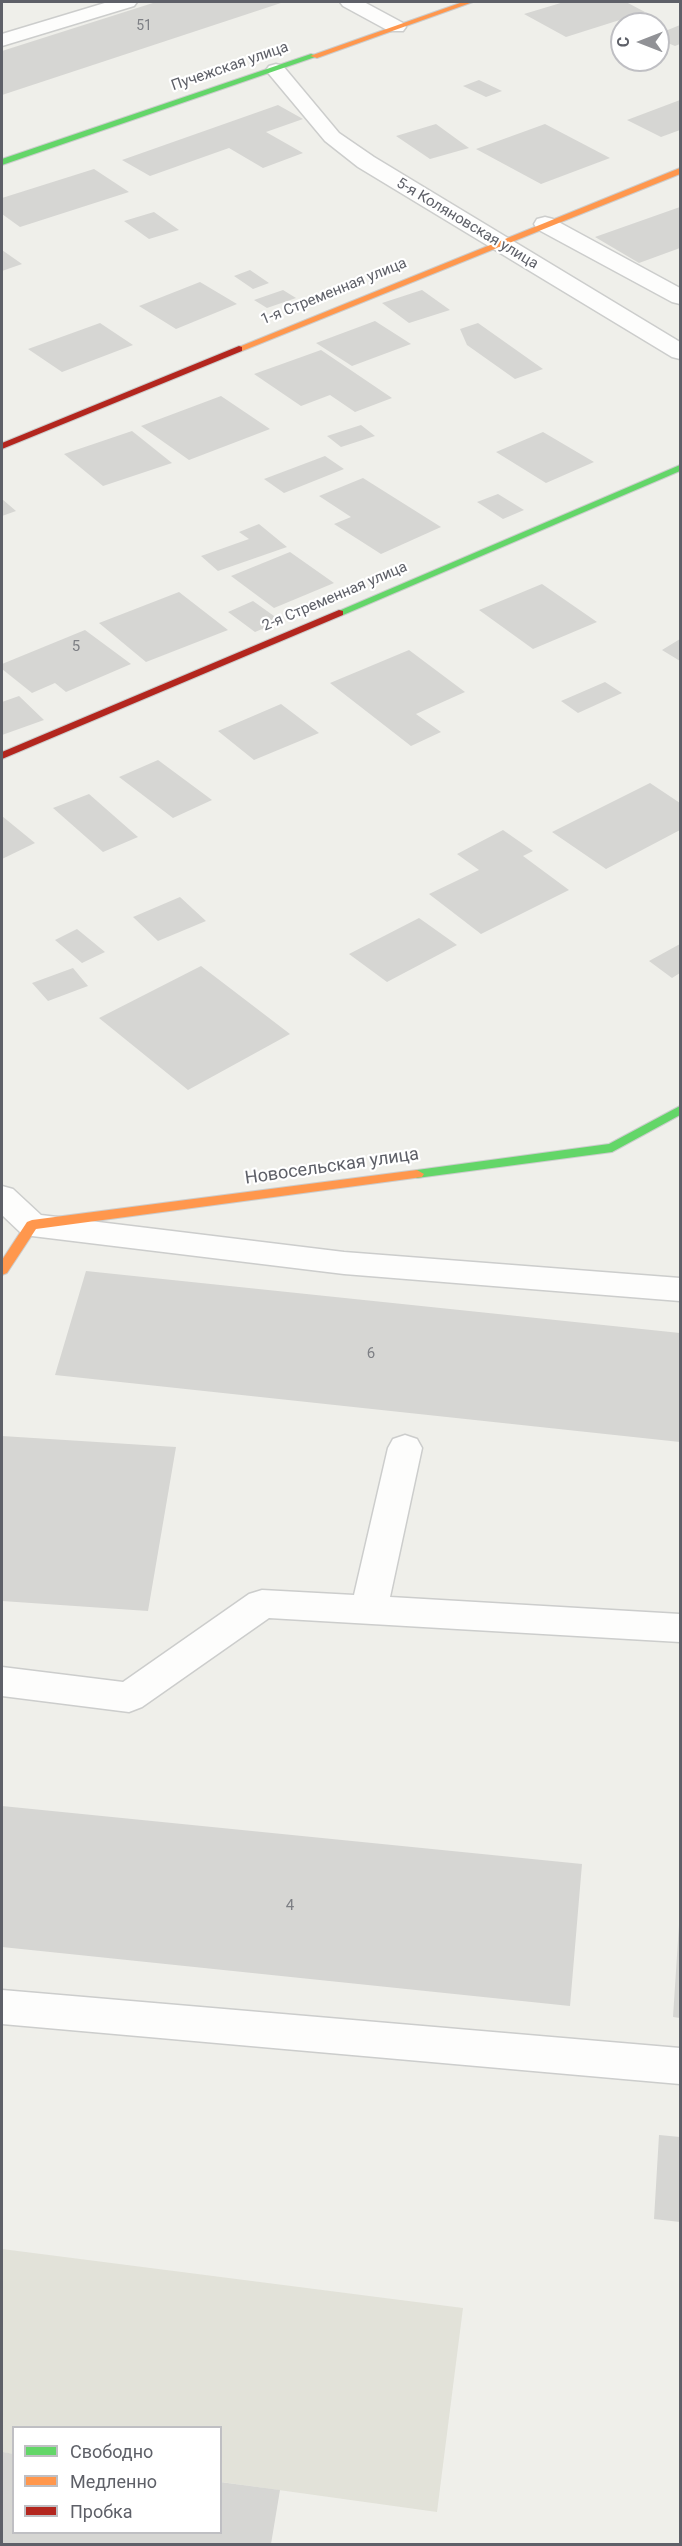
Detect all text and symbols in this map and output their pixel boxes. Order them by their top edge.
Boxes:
north arrow [610,12,670,72]
house number: 51 [136,18,152,34]
text: С [614,37,633,47]
street label: Пучежская улица [169,39,291,95]
street label: 5-я Коляновская улица [393,174,541,274]
street label: 1-я Стременная улица [259,255,409,329]
street label: 2-я Стременная улица [260,558,410,636]
house number: 5 [72,638,80,656]
street label: Новосельская улица [244,1144,420,1190]
house number: 6 [367,1345,375,1363]
house number: 4 [286,1897,294,1915]
legend [12,2426,222,2534]
text: Свободно [70,2441,153,2462]
text: Медленно [70,2471,157,2492]
text: Пробка [70,2501,133,2522]

